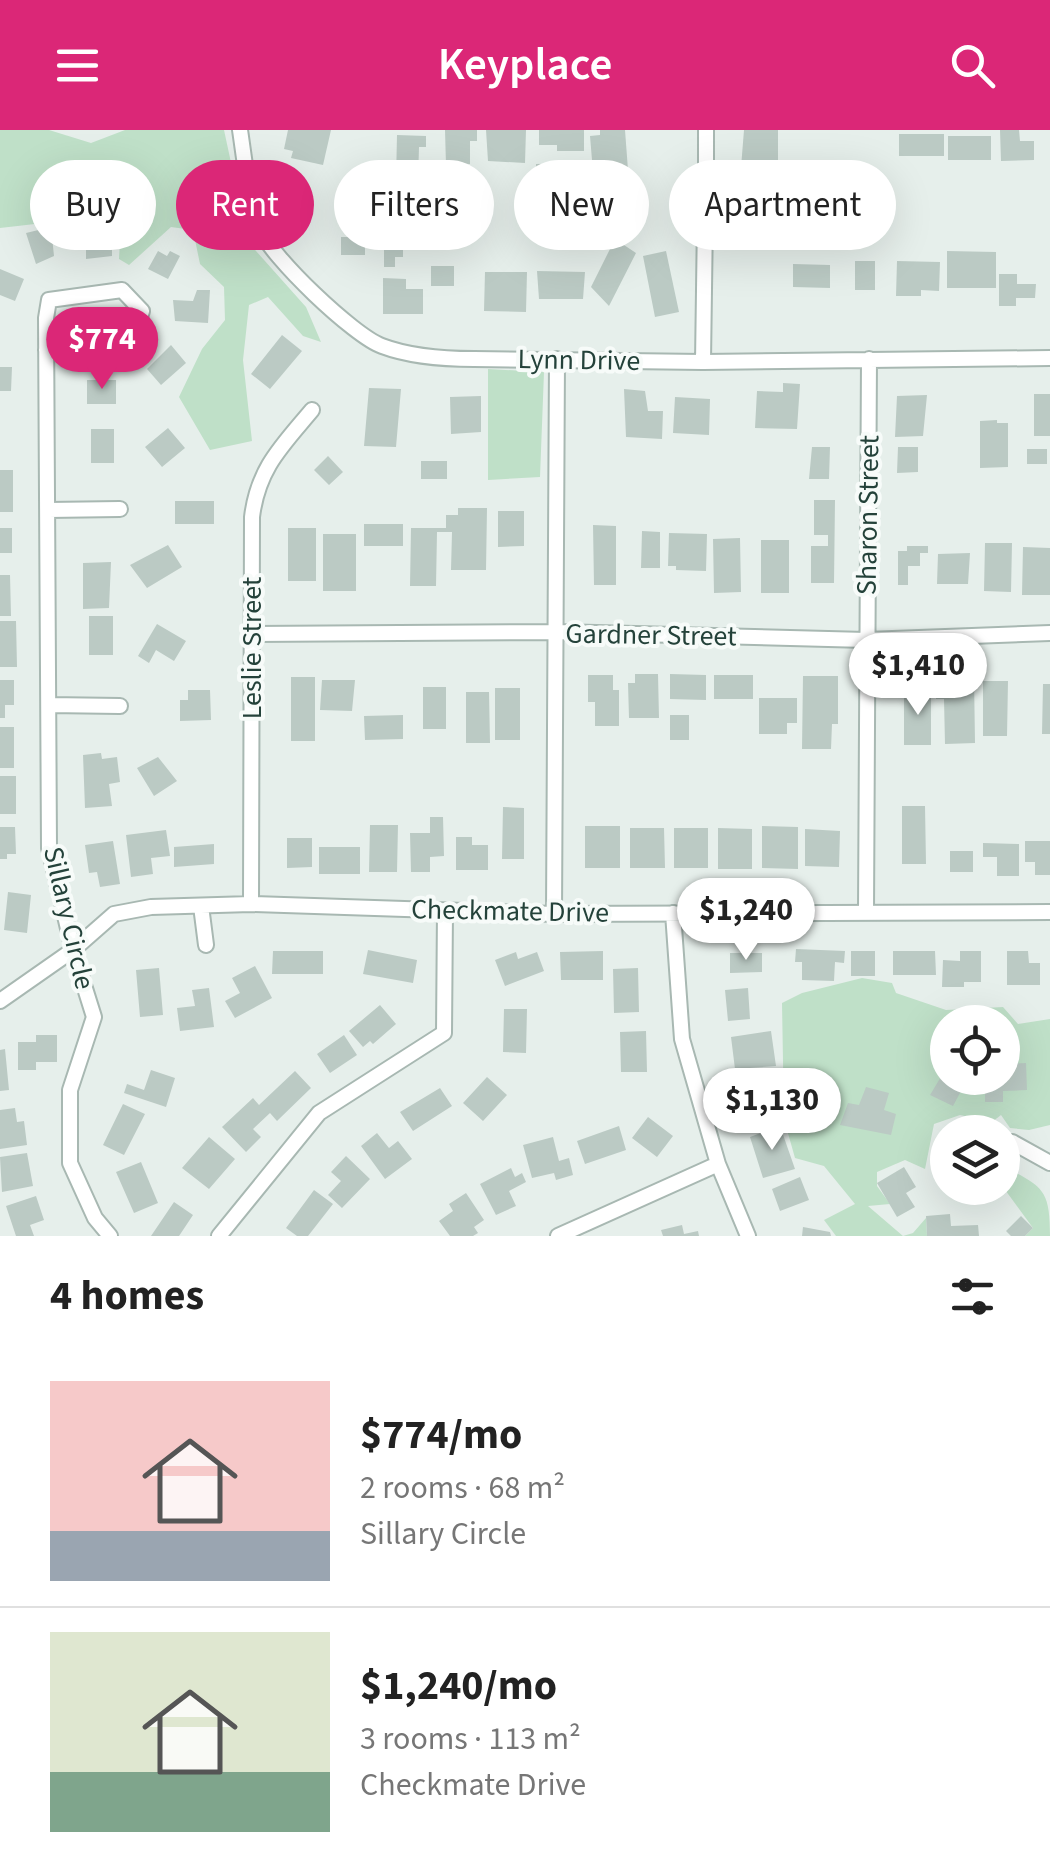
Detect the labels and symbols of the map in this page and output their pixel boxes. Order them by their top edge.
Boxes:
pin: $774 [43,307,161,392]
street label: Lynn Drive [517,339,641,381]
street label: Sharon Street [847,434,889,595]
street label: Leslie Street [232,576,272,719]
street label: Gardner Street [565,614,737,656]
pin: $1,410 [837,633,999,718]
street label: Sillary Circle [33,843,105,993]
pin: $1,240 [665,878,827,963]
street label: Checkmate Drive [411,889,609,933]
pin: $1,130 [691,1068,853,1153]

